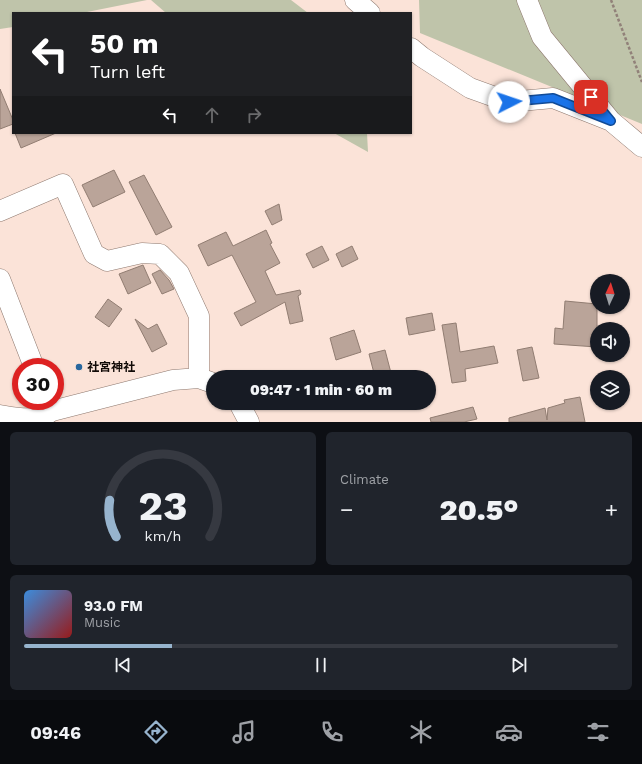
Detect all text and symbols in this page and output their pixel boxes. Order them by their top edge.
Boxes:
text: 50 m [90,27,159,60]
icon: left [24,28,76,80]
text: Turn left [90,61,165,82]
pin [574,80,608,114]
position arrow [488,81,530,123]
icon: arrive [580,86,602,108]
icon: left [159,104,181,126]
icon: ahead [201,104,223,126]
icon: right [243,104,265,126]
north arrow [590,274,630,314]
map controls [590,274,630,410]
button: sound [590,322,630,362]
speed limit sign: 30 [12,358,64,410]
place label: 社宮神社 [87,360,135,374]
marker: 社宮神社 [74,362,84,372]
button: layers [590,370,630,410]
text: 09:47 · 1 min · 60 m [250,381,392,399]
text: Climate [340,472,389,487]
text: 23 [138,480,188,529]
text: 20.5° [439,492,519,527]
text: − [340,497,353,522]
text: + [605,497,618,522]
text: km/h [145,527,181,543]
text: 93.0 FM [84,597,143,615]
text: Music [84,615,121,630]
icon: previous [112,654,134,676]
icon: pause [310,654,332,676]
icon: next [508,654,530,676]
icon: directions [142,718,170,746]
icon: music [230,718,258,746]
icon: phone [318,718,346,746]
icon: climate [407,718,435,746]
icon: car [495,718,523,746]
icon: filters [584,718,612,746]
text: 09:46 [30,722,81,743]

